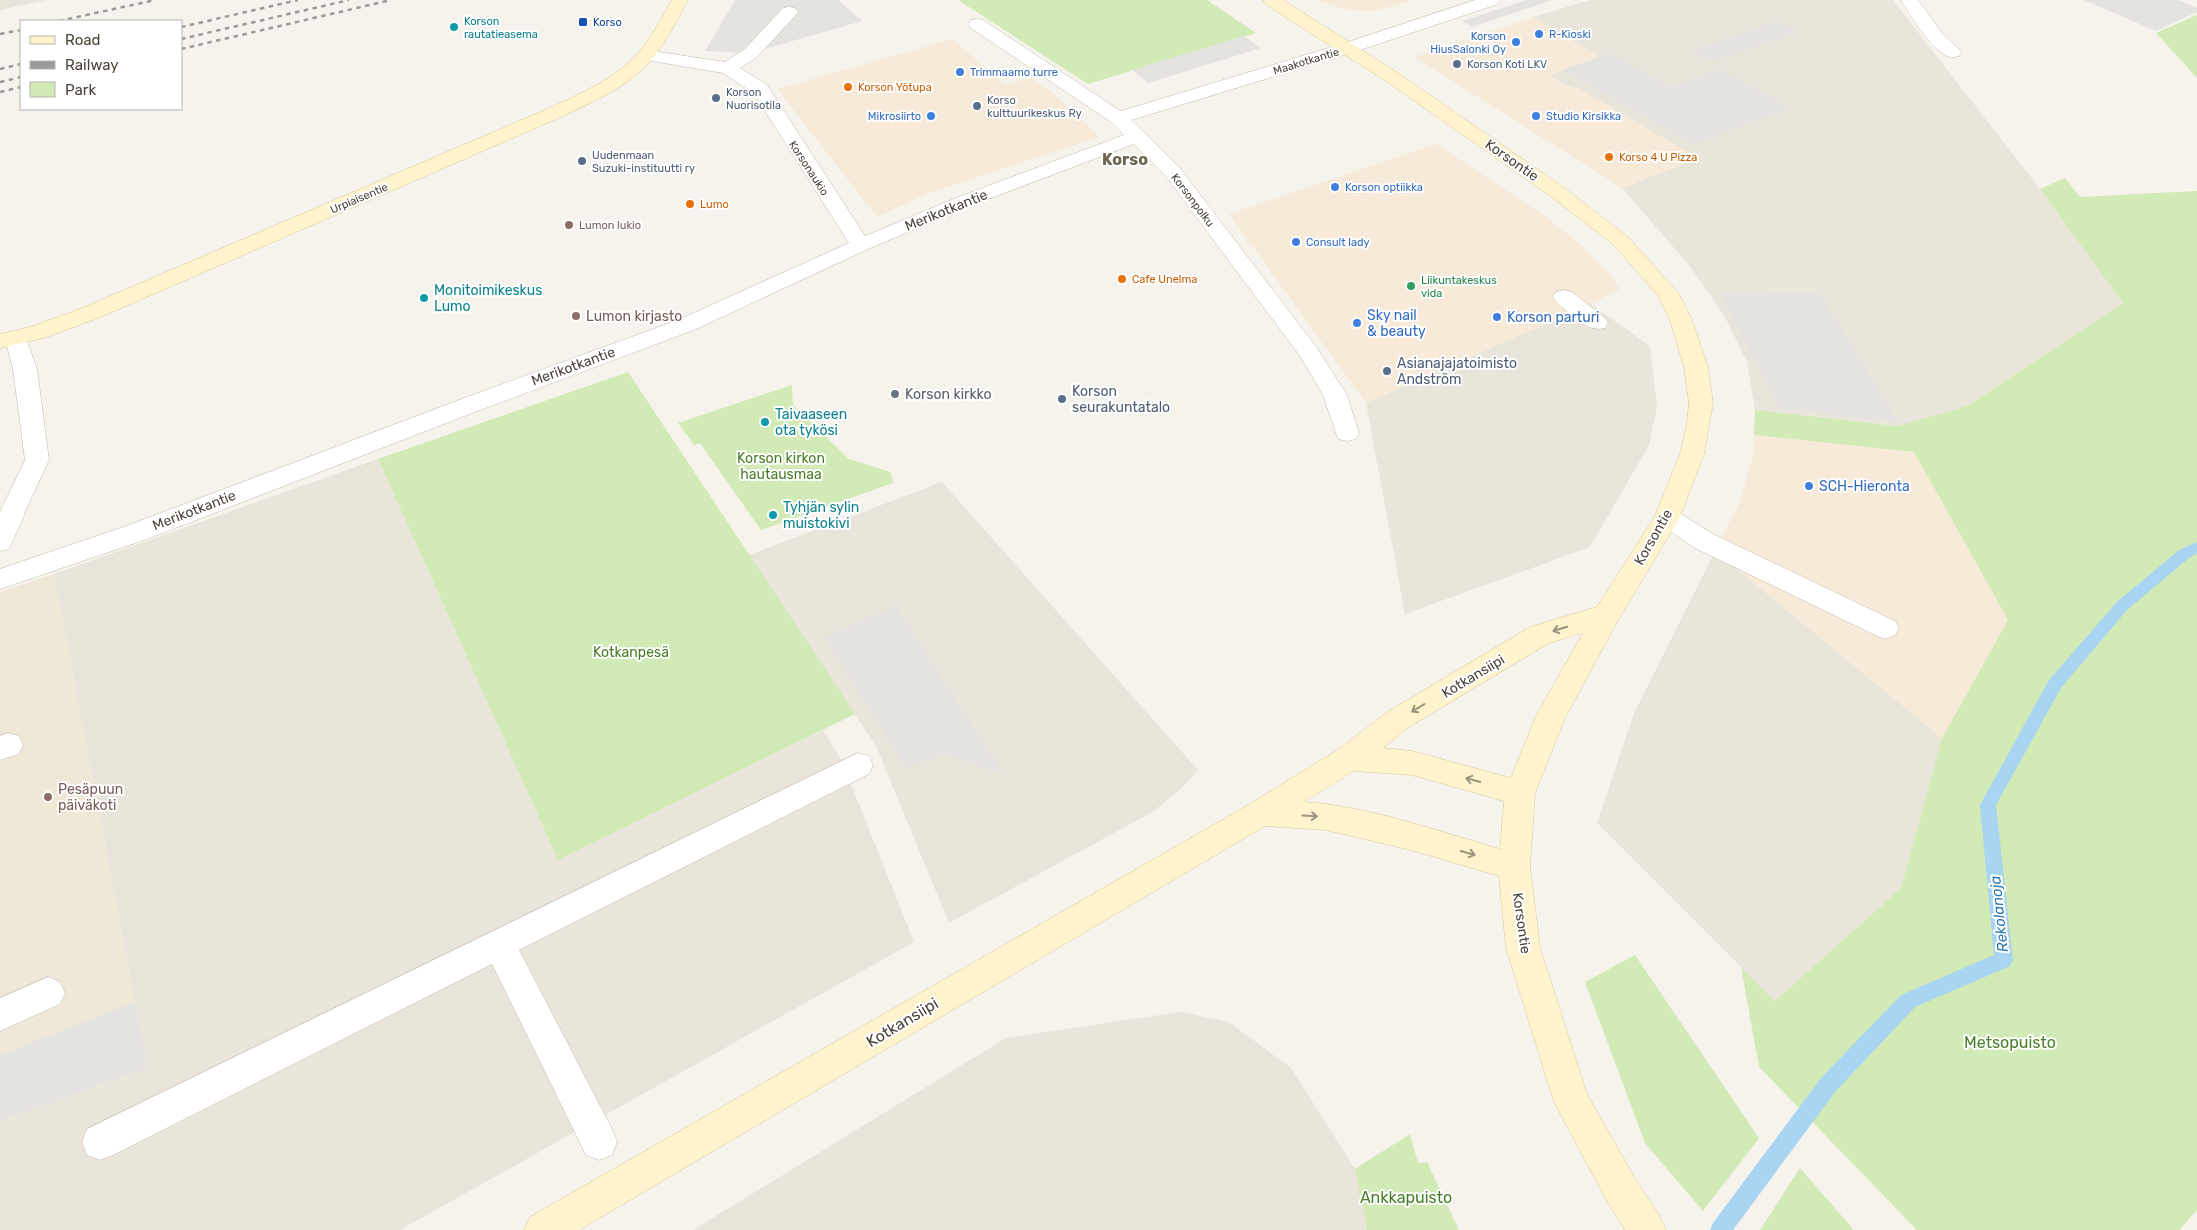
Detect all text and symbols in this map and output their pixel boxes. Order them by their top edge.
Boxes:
place label: Korson rautatieasema [464,15,538,41]
marker: Korso [577,16,589,28]
place label: Korso [593,16,622,29]
legend [20,20,182,110]
marker: Korson rautatieasema [448,21,460,33]
marker: R-Kioski [1533,28,1545,40]
place label: R-Kioski [1549,28,1591,41]
place label: Korson HiusSalonki Oy [1430,30,1506,56]
text: Road [65,31,101,49]
marker: Korson HiusSalonki Oy [1510,36,1522,48]
street label: Maakotkantie [1272,45,1341,78]
text: Railway [65,56,119,74]
marker: Korson Koti LKV [1451,58,1463,70]
place label: Korson Koti LKV [1467,58,1547,71]
marker: Trimmaamo turre [954,66,966,78]
place label: Trimmaamo turre [970,66,1058,79]
text: Park [65,81,96,99]
marker: Korson Yötupa [842,81,854,93]
place label: Korson Yötupa [858,81,932,94]
place label: Korson Nuorisotila [726,86,781,112]
marker: Korson Nuorisotila [710,92,722,104]
place label: Korso kulttuurikeskus Ry [987,94,1082,120]
marker: Korso kulttuurikeskus Ry [971,100,983,112]
place label: Mikrosiirto [868,110,921,123]
marker: Mikrosiirto [925,110,937,122]
marker: Studio Kirsikka [1530,110,1542,122]
place label: Studio Kirsikka [1546,110,1621,123]
street label: Korsontie [1482,136,1542,185]
street label: Korsonaukio [786,138,831,198]
place label: Uudenmaan Suzuki-instituutti ry [592,149,695,175]
district label: Korso [1102,150,1148,169]
marker: Korso 4 U Pizza [1603,151,1615,163]
place label: Korso 4 U Pizza [1619,151,1697,164]
marker: Uudenmaan Suzuki-instituutti ry [576,155,588,167]
street label: Korsonpolku [1168,171,1217,229]
street label: Urpiaisentie [328,180,390,216]
marker: Korson optiikka [1329,181,1341,193]
place label: Korson optiikka [1345,181,1423,194]
street label: Merikotkantie [902,186,990,235]
marker: Lumo [684,198,696,210]
place label: Lumo [700,198,729,211]
marker: Lumon lukio [563,219,575,231]
place label: Lumon lukio [579,219,641,232]
marker: Consult lady [1290,236,1302,248]
place label: Consult lady [1306,236,1370,249]
marker: Cafe Unelma [1116,273,1128,285]
place label: Cafe Unelma [1132,273,1197,286]
place label: Liikuntakeskus vida [1421,274,1497,300]
marker: Liikuntakeskus vida [1405,280,1417,292]
place label: Monitoimikeskus Lumo [434,282,542,315]
marker: Monitoimikeskus Lumo [418,292,430,304]
place label: Sky nail & beauty [1367,307,1426,340]
place label: Lumon kirjasto [586,308,682,325]
place label: Korson parturi [1507,309,1599,326]
marker: Lumon kirjasto [570,310,582,322]
marker: Korson parturi [1491,311,1503,323]
marker: Sky nail & beauty [1351,317,1363,329]
street label: Merikotkantie [529,343,618,389]
place label: Asianajajatoimisto Andström [1397,355,1517,388]
marker: Asianajajatoimisto Andström [1381,365,1393,377]
place label: Korson seurakuntatalo [1072,383,1170,416]
place label: Korson kirkko [905,386,992,403]
marker: Korson kirkko [889,388,901,400]
marker: Korson seurakuntatalo [1056,393,1068,405]
place label: Taivaaseen ota tykösi [775,406,847,439]
marker: Taivaaseen ota tykösi [759,416,771,428]
park label: Korson kirkon hautausmaa [737,450,825,483]
place label: SCH-Hieronta [1819,478,1910,495]
marker: SCH-Hieronta [1803,480,1815,492]
street label: Merikotkantie [150,487,238,534]
place label: Tyhjän sylin muistokivi [783,499,859,532]
street label: Korsontie [1631,506,1676,568]
marker: Tyhjän sylin muistokivi [767,509,779,521]
one-way arrow [1552,625,1568,635]
park label: Kotkanpesä [593,644,669,661]
street label: Kotkansiipi [1439,651,1508,702]
one-way arrow [1411,703,1426,713]
one-way arrow [1466,774,1482,784]
place label: Pesäpuun päiväkoti [58,781,123,814]
marker: Pesäpuun päiväkoti [42,791,54,803]
one-way arrow [1302,811,1318,820]
one-way arrow [1459,849,1475,859]
water label: Rekolanoja [1986,875,2012,953]
street label: Korsontie [1509,891,1534,955]
street label: Kotkansiipi [863,994,942,1051]
park label: Metsopuisto [1964,1033,2056,1052]
park label: Ankkapuisto [1360,1188,1452,1207]

